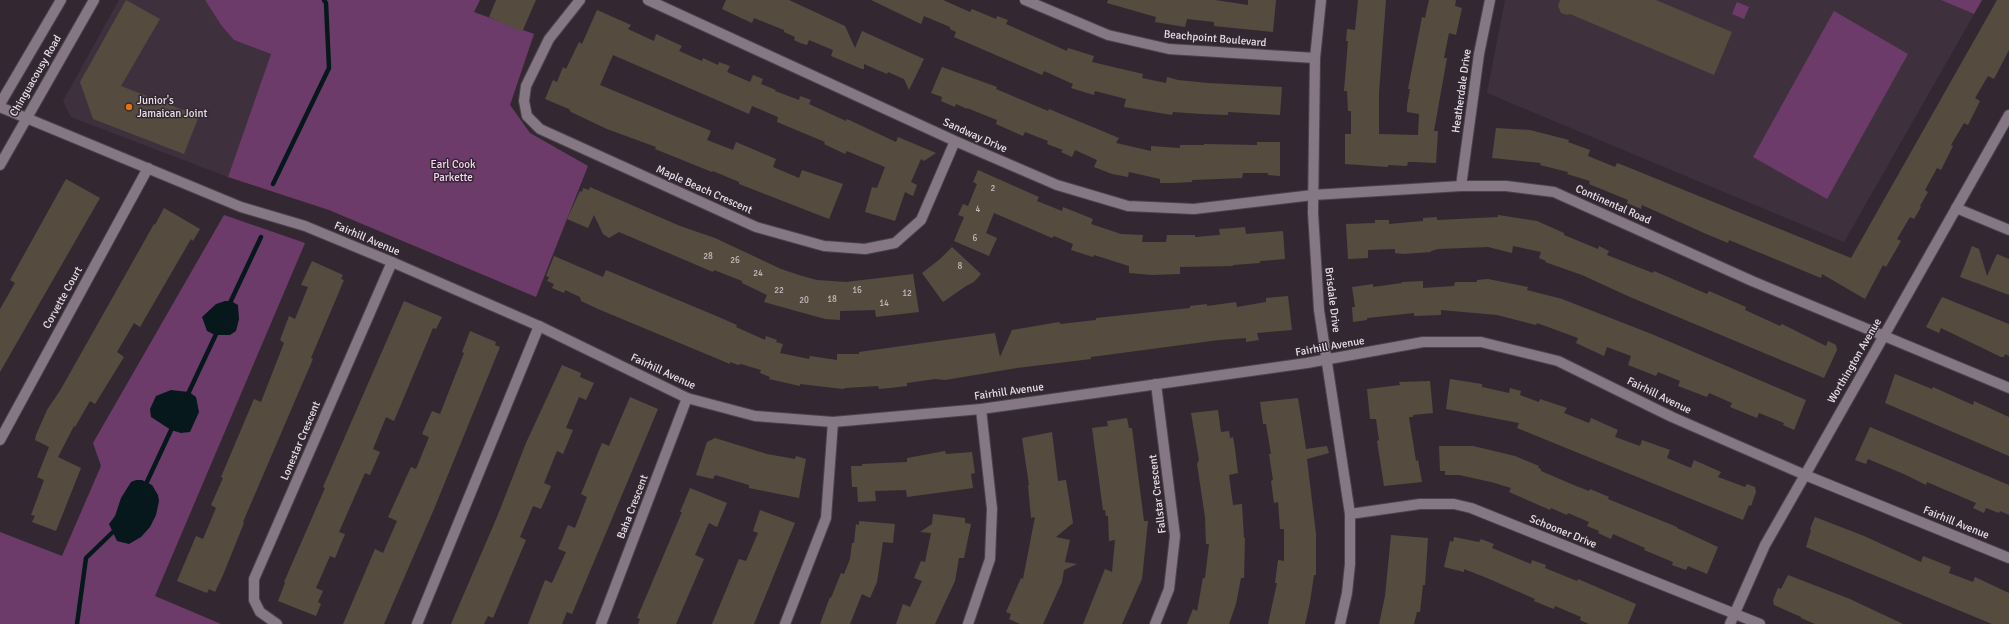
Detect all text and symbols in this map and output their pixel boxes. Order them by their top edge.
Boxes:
street label: Beachpoint Boulevard [1163,28,1267,50]
street label: Chinguacousy Road [7,33,65,119]
street label: Heatherdale Drive [1450,48,1474,134]
place label: Junior's Jamaican Joint [137,94,207,120]
marker: Junior's Jamaican Joint [124,102,134,112]
street label: Sandway Drive [941,116,1009,156]
park label: Earl Cook Parkette [431,158,475,184]
street label: Maple Beach Crescent [654,163,754,217]
street label: Continental Road [1573,182,1653,228]
house number: 2 [991,184,995,194]
house number: 4 [976,205,980,215]
street label: Fairhill Avenue [332,219,402,259]
house number: 6 [973,234,977,244]
house number: 28 [703,252,713,262]
house number: 26 [730,256,740,266]
house number: 8 [958,262,962,272]
street label: Corvette Court [41,265,85,331]
street label: Brisdale Drive [1321,267,1343,333]
house number: 24 [753,269,763,279]
house number: 22 [774,286,784,296]
house number: 16 [852,286,862,296]
house number: 12 [902,289,912,299]
house number: 18 [827,295,837,305]
house number: 20 [799,296,809,306]
house number: 14 [879,299,889,309]
street label: Worthington Avenue [1825,316,1885,406]
street label: Fairhill Avenue [1294,334,1366,360]
street label: Fairhill Avenue [628,351,698,393]
street label: Fairhill Avenue [1625,375,1693,417]
street label: Fairhill Avenue [973,381,1045,403]
street label: Lonestar Crescent [278,399,324,483]
street label: Fallstar Crescent [1147,454,1169,534]
street label: Baha Crescent [615,473,651,541]
street label: Fairhill Avenue [1921,504,1991,542]
street label: Schooner Drive [1527,513,1599,551]

